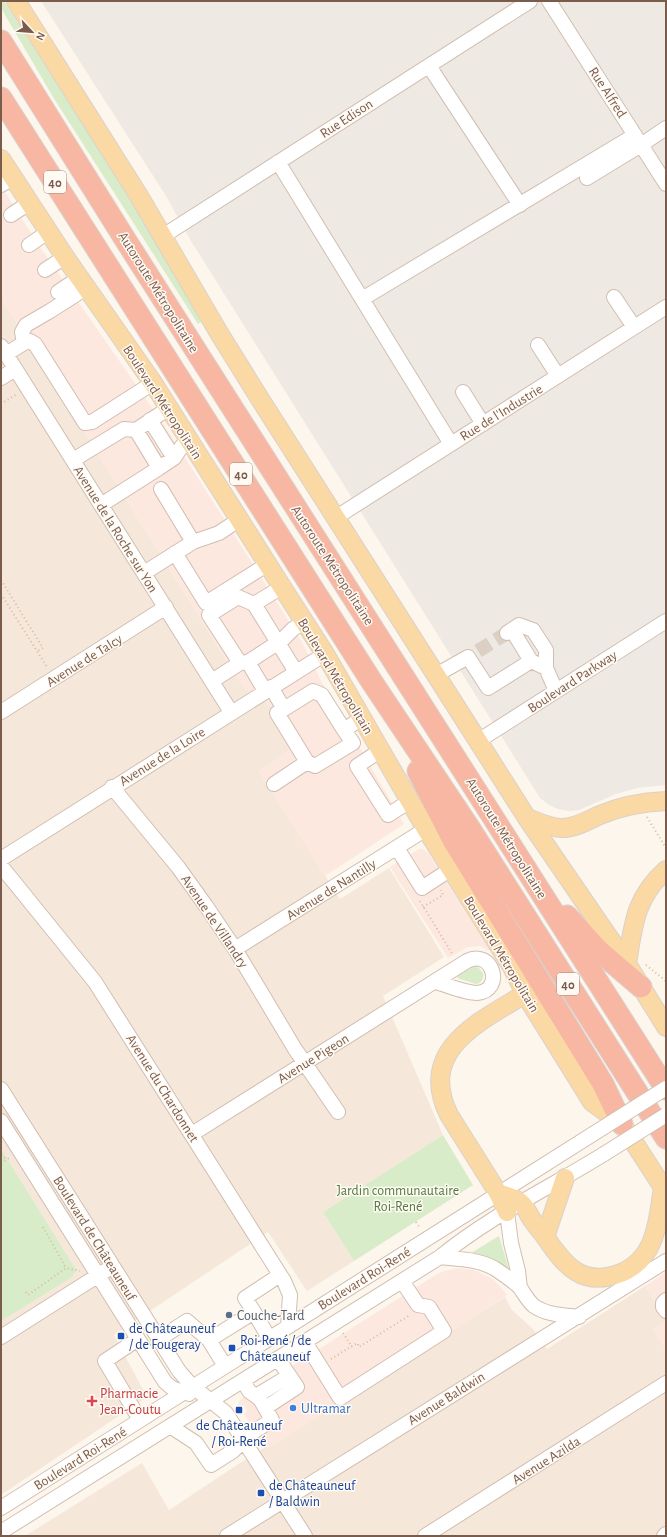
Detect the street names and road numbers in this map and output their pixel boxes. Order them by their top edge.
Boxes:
street label: Rue Alfred [586,65,629,120]
street label: Rue Edison [318,97,375,141]
road number: 40 [44,171,66,193]
street label: Autoroute Métropolitaine [115,230,201,355]
street label: Boulevard Métropolitain [120,343,204,462]
street label: Rue de l'Industrie [458,382,545,444]
road number: 40 [230,463,252,485]
street label: Avenue de la Roche sur Yon [70,464,160,595]
street label: Autoroute Métropolitaine [288,503,376,628]
street label: Boulevard Métropolitain [295,616,375,737]
street label: Avenue de Talcy [44,632,125,690]
street label: Boulevard Parkway [526,648,620,716]
street label: Avenue de la Loire [117,725,208,789]
street label: Autoroute Métropolitaine [463,776,549,901]
street label: Avenue de Nantilly [284,857,379,923]
street label: Avenue de Villandry [178,873,250,971]
street label: Boulevard Métropolitain [461,894,541,1015]
road number: 40 [557,973,579,995]
street label: Avenue Pigeon [275,1031,352,1086]
street label: Avenue du Chardonnet [123,1032,201,1145]
street label: Boulevard de Châteauneuf [50,1174,139,1304]
street label: Boulevard Roi-René [316,1245,413,1313]
street label: Avenue Baldwin [406,1370,487,1428]
street label: Boulevard Roi-René [32,1425,129,1493]
street label: Avenue Azilda [510,1434,584,1487]

